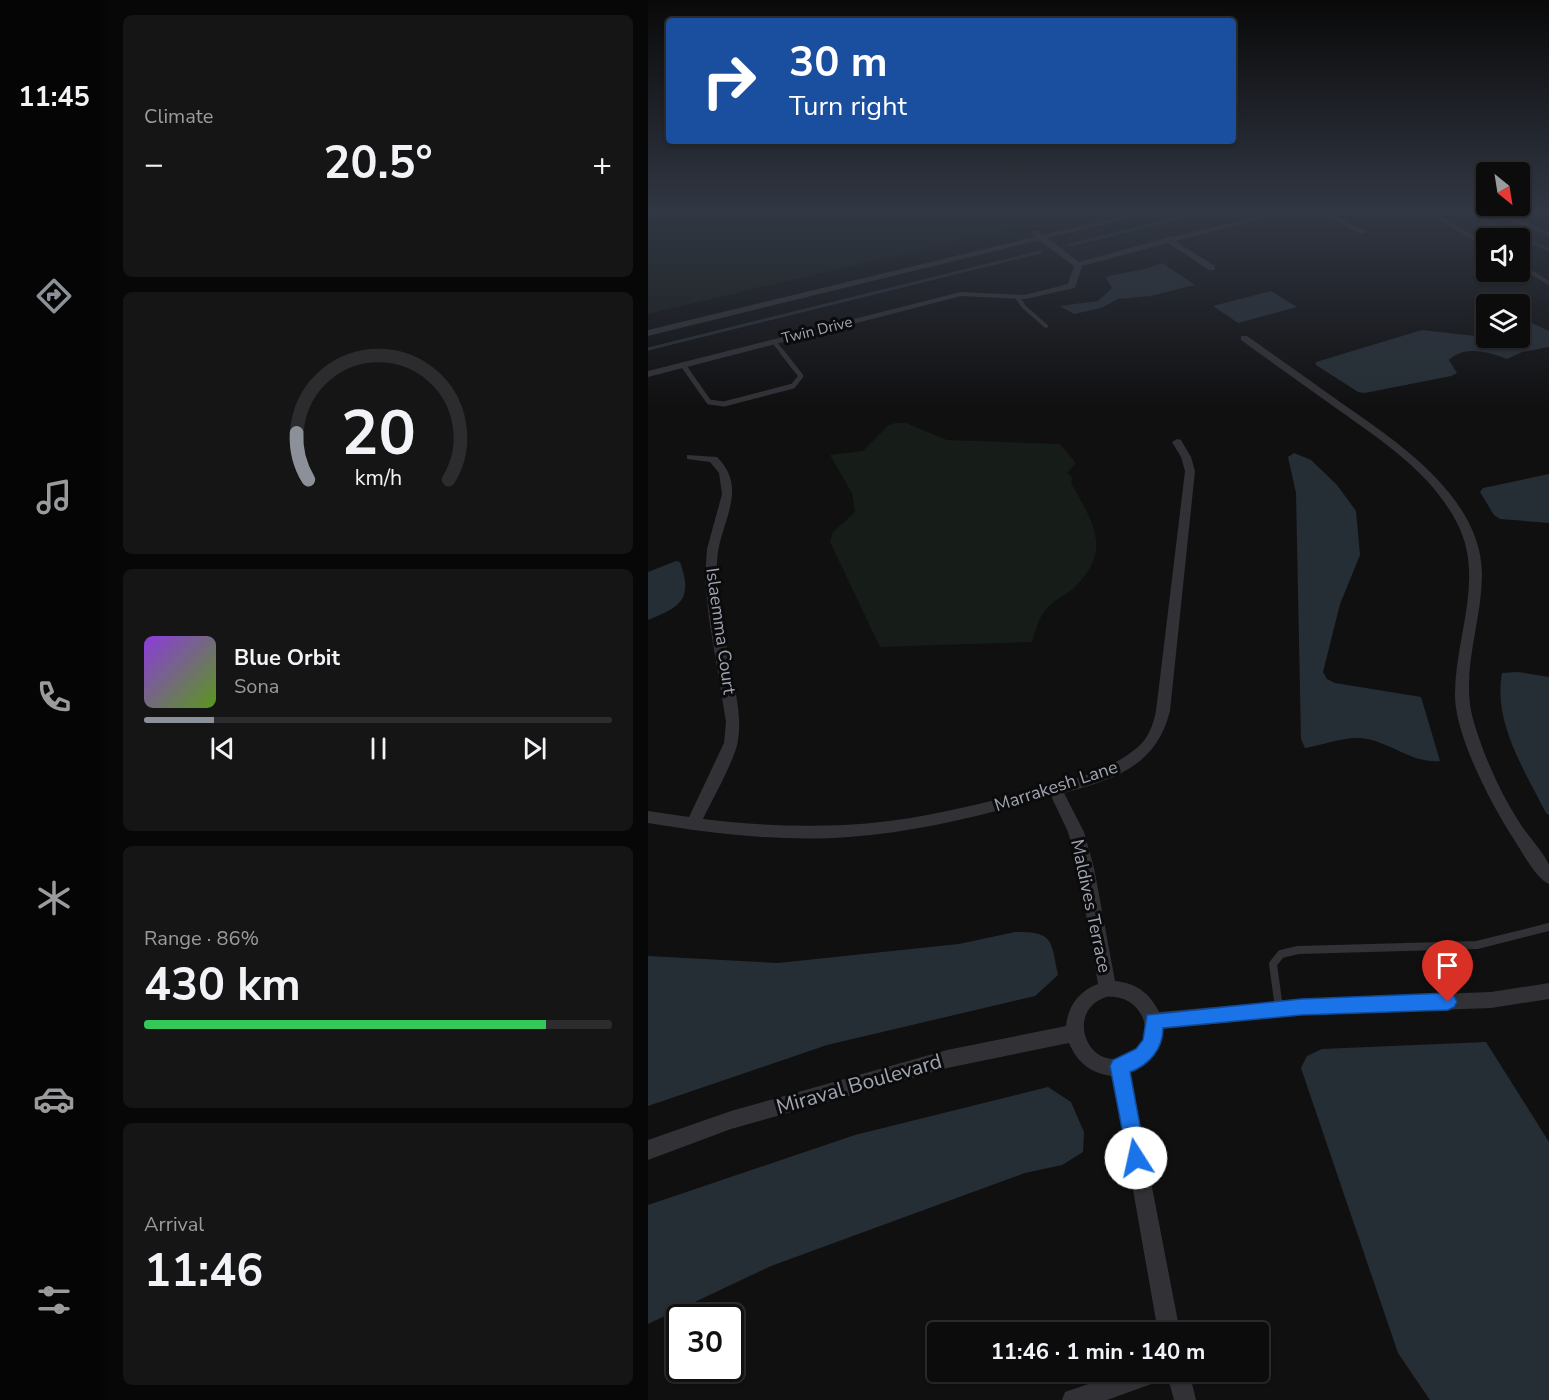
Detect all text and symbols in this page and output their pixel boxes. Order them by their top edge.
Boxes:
text: 30 m [789,34,888,91]
icon: right [690,42,768,120]
text: 11:45 [18,79,90,116]
text: Turn right [789,88,907,125]
text: Climate [144,103,213,130]
text: 20.5° [323,133,433,194]
text: − [144,142,164,187]
text: + [592,142,612,187]
north arrow [1476,162,1530,216]
map controls [1476,162,1530,348]
button: sound [1476,228,1530,282]
icon: directions [33,275,75,317]
button: layers [1476,294,1530,348]
street label: Twin Drive [780,312,854,348]
text: 20 [341,391,415,476]
text: km/h [354,463,402,493]
icon: music [33,476,75,518]
street label: Islaemma Court [700,566,742,696]
text: Blue Orbit [234,643,340,673]
text: Sona [234,673,279,700]
icon: phone [33,676,75,718]
icon: previous [206,732,239,765]
icon: pause [362,732,395,765]
icon: next [518,732,551,765]
street label: Marrakesh Lane [991,755,1121,817]
street label: Maldives Terrace [1065,837,1117,975]
icon: climate [33,877,75,919]
text: Range · 86% [144,925,259,952]
pin [1422,940,1473,1002]
icon: arrive [1431,949,1464,982]
text: 430 km [144,955,301,1016]
street label: Miraval Boulevard [773,1047,945,1121]
icon: car [33,1078,75,1120]
position arrow [1104,1126,1168,1190]
text: Arrival [144,1211,204,1238]
text: 11:46 [144,1241,263,1302]
icon: filters [33,1279,75,1321]
speed limit sign: 30 [666,1304,744,1382]
text: 11:46 · 1 min · 140 m [991,1337,1205,1367]

